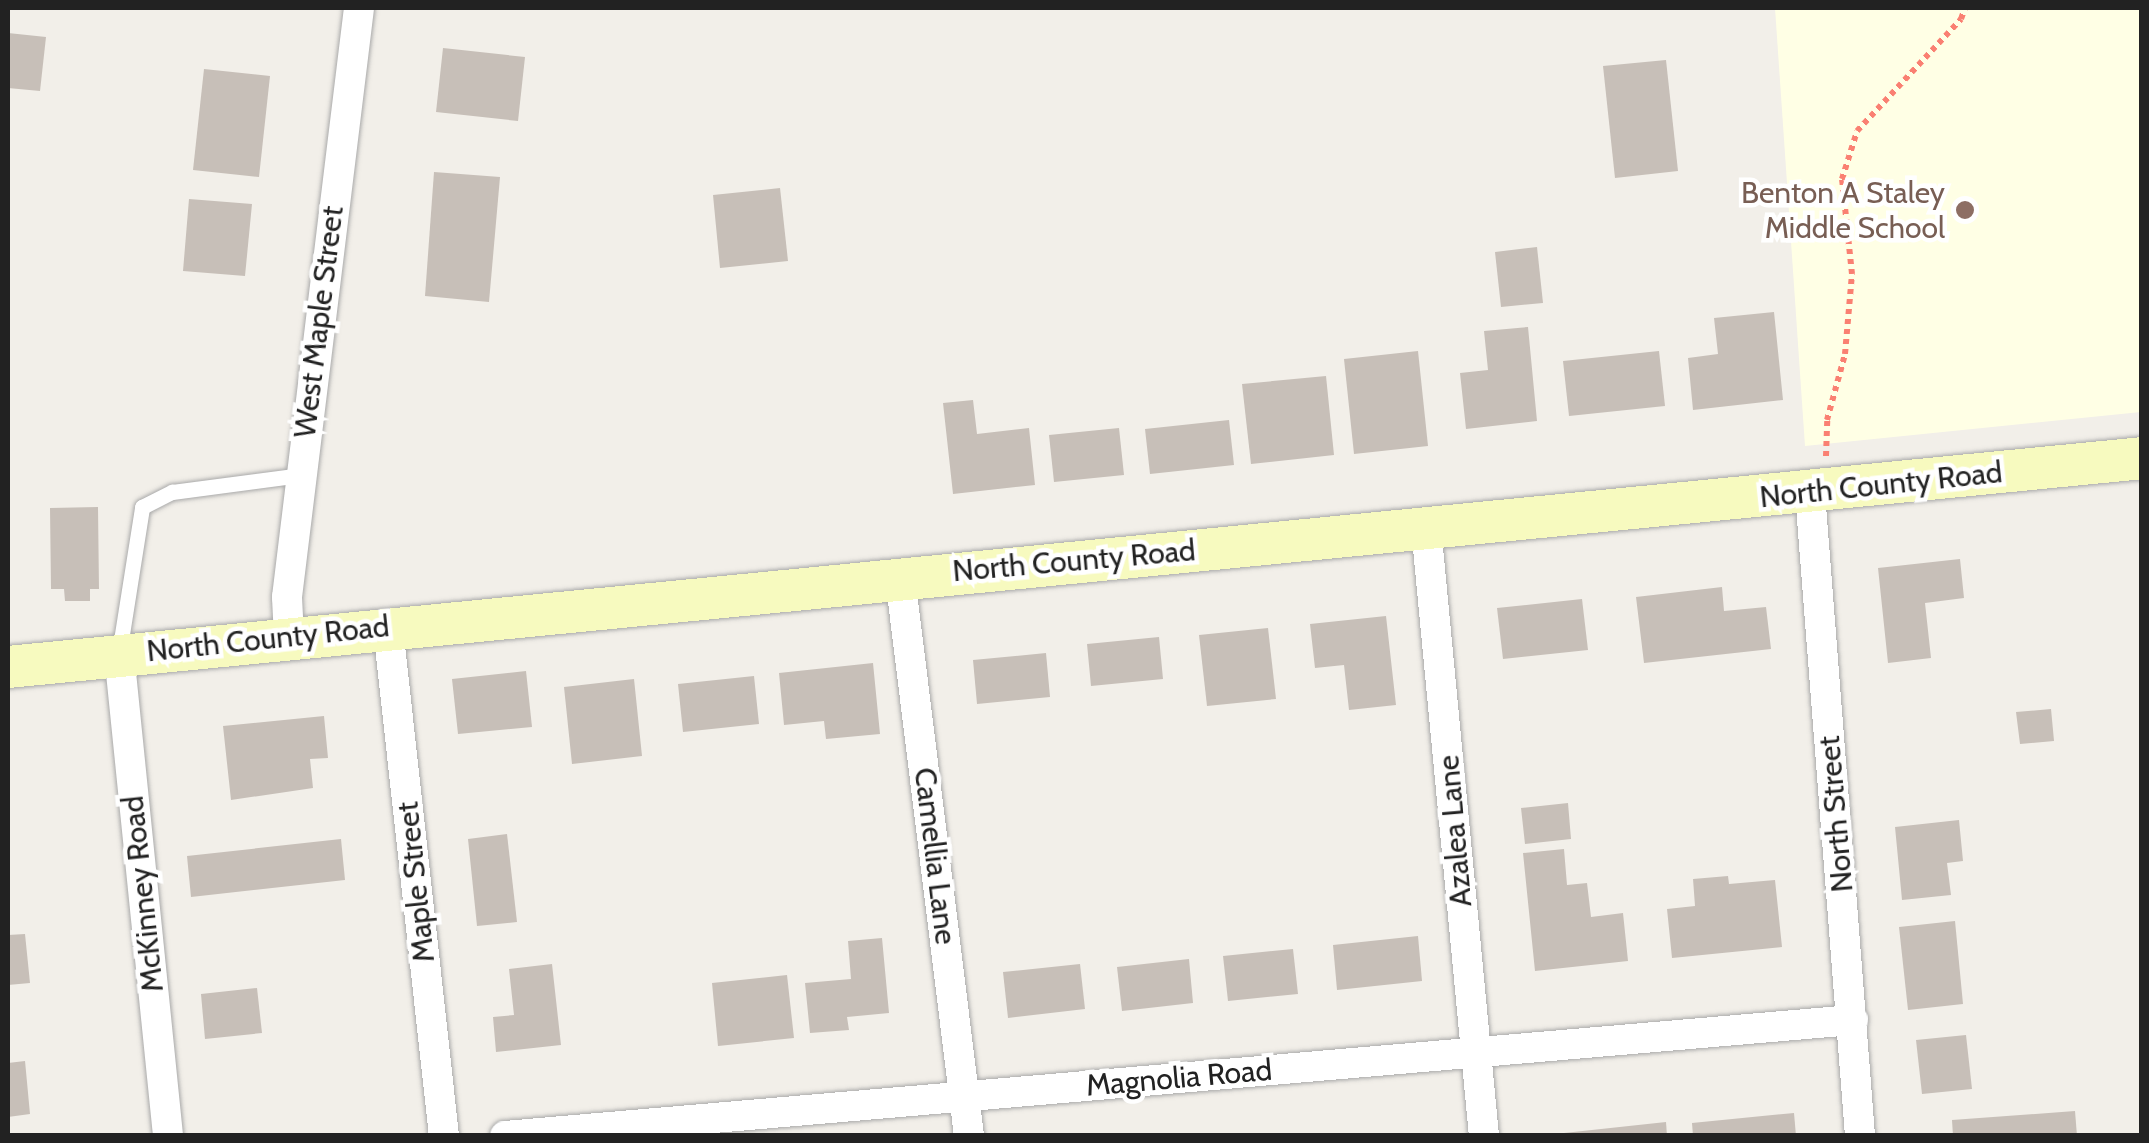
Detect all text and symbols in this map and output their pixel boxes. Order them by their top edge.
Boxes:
place label: Benton A Staley Middle School [1741,175,1945,246]
marker: Benton A Staley Middle School [1954,199,1976,221]
street label: West Maple Street [287,204,351,440]
street label: North County Road [1758,454,2004,516]
street label: North County Road [951,532,1197,590]
street label: North County Road [145,608,391,670]
street label: North Street [1811,734,1861,894]
street label: Azalea Lane [1430,754,1480,908]
street label: Camellia Lane [906,766,964,946]
street label: McKinney Road [115,794,171,994]
street label: Maple Street [390,800,442,964]
street label: Magnolia Road [1085,1052,1273,1104]

